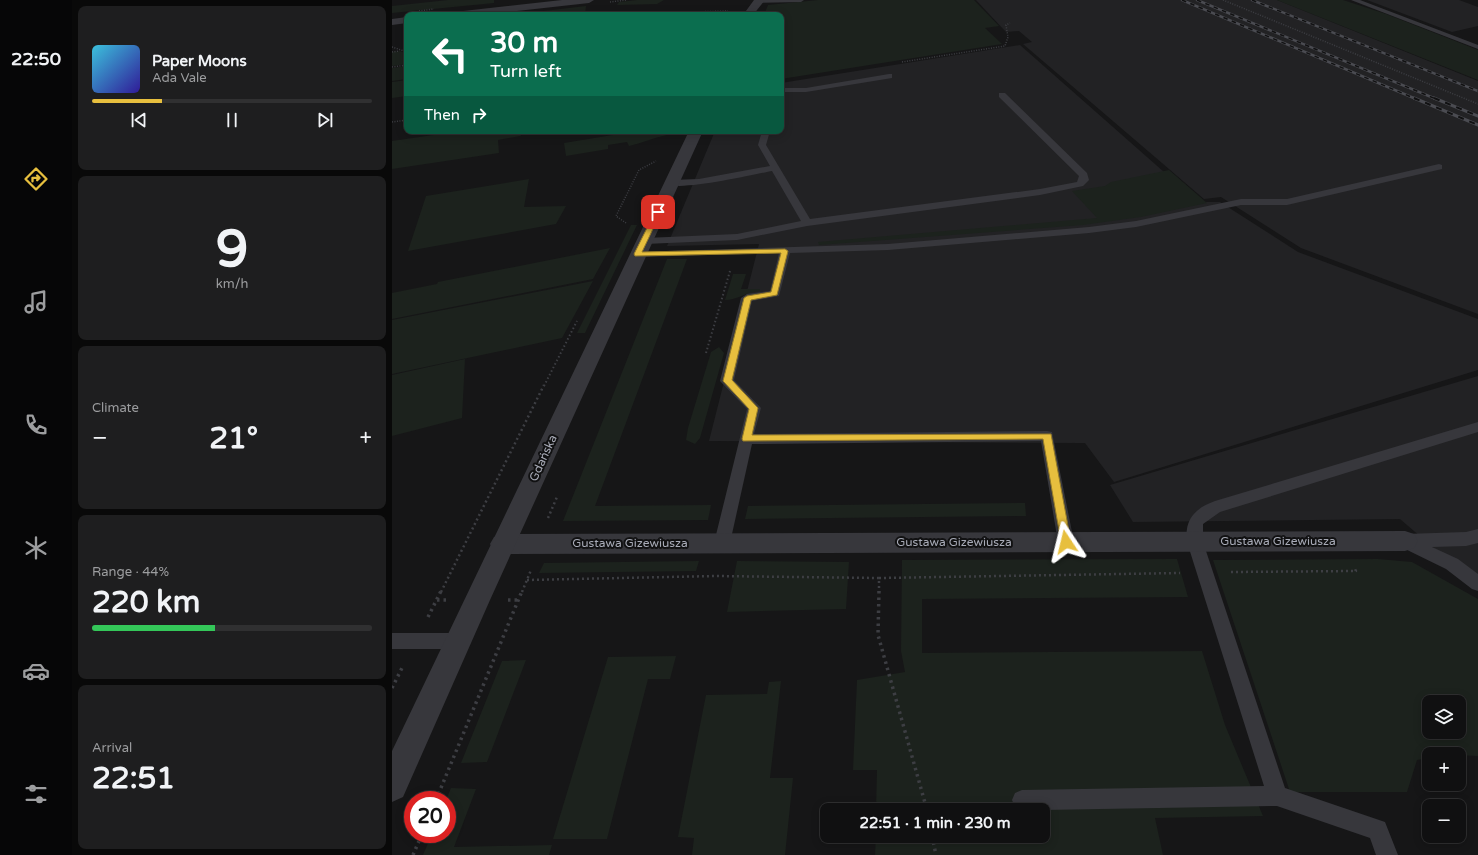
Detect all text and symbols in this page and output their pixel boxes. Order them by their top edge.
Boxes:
text: 30 m [490,26,558,60]
icon: left [424,28,476,80]
text: 22:50 [11,48,61,70]
text: Paper Moons [152,52,247,70]
text: Turn left [490,60,562,82]
text: Ada Vale [152,70,207,86]
icon: right [468,104,490,126]
text: Then [424,106,460,124]
icon: previous [128,109,150,131]
icon: pause [221,109,243,131]
icon: next [314,109,336,131]
icon: directions [22,165,50,193]
pin [641,195,675,229]
icon: arrive [647,201,669,223]
text: 9 [216,218,248,281]
text: km/h [216,276,248,292]
icon: music [22,288,50,316]
text: Climate [92,400,139,416]
icon: phone [22,411,50,439]
text: 21° [209,420,258,457]
text: − [92,425,108,451]
text: + [360,425,372,451]
street label: Gdańska [526,433,560,483]
position arrow [1045,521,1087,563]
icon: climate [22,534,50,562]
street label: Gustawa Gizewiusza [1220,534,1336,548]
street label: Gustawa Gizewiusza [896,535,1012,549]
street label: Gustawa Gizewiusza [572,536,688,550]
text: Range · 44% [92,564,169,580]
text: 220 km [92,584,200,621]
icon: car [22,657,50,685]
map controls [1422,695,1466,843]
button: layers [1422,695,1466,739]
text: Arrival [92,740,132,756]
button: + [1422,747,1466,791]
text: 22:51 [92,760,175,797]
icon: filters [22,780,50,808]
speed limit sign: 20 [404,791,456,843]
button: − [1422,799,1466,843]
text: 22:51 · 1 min · 230 m [860,814,1010,832]

